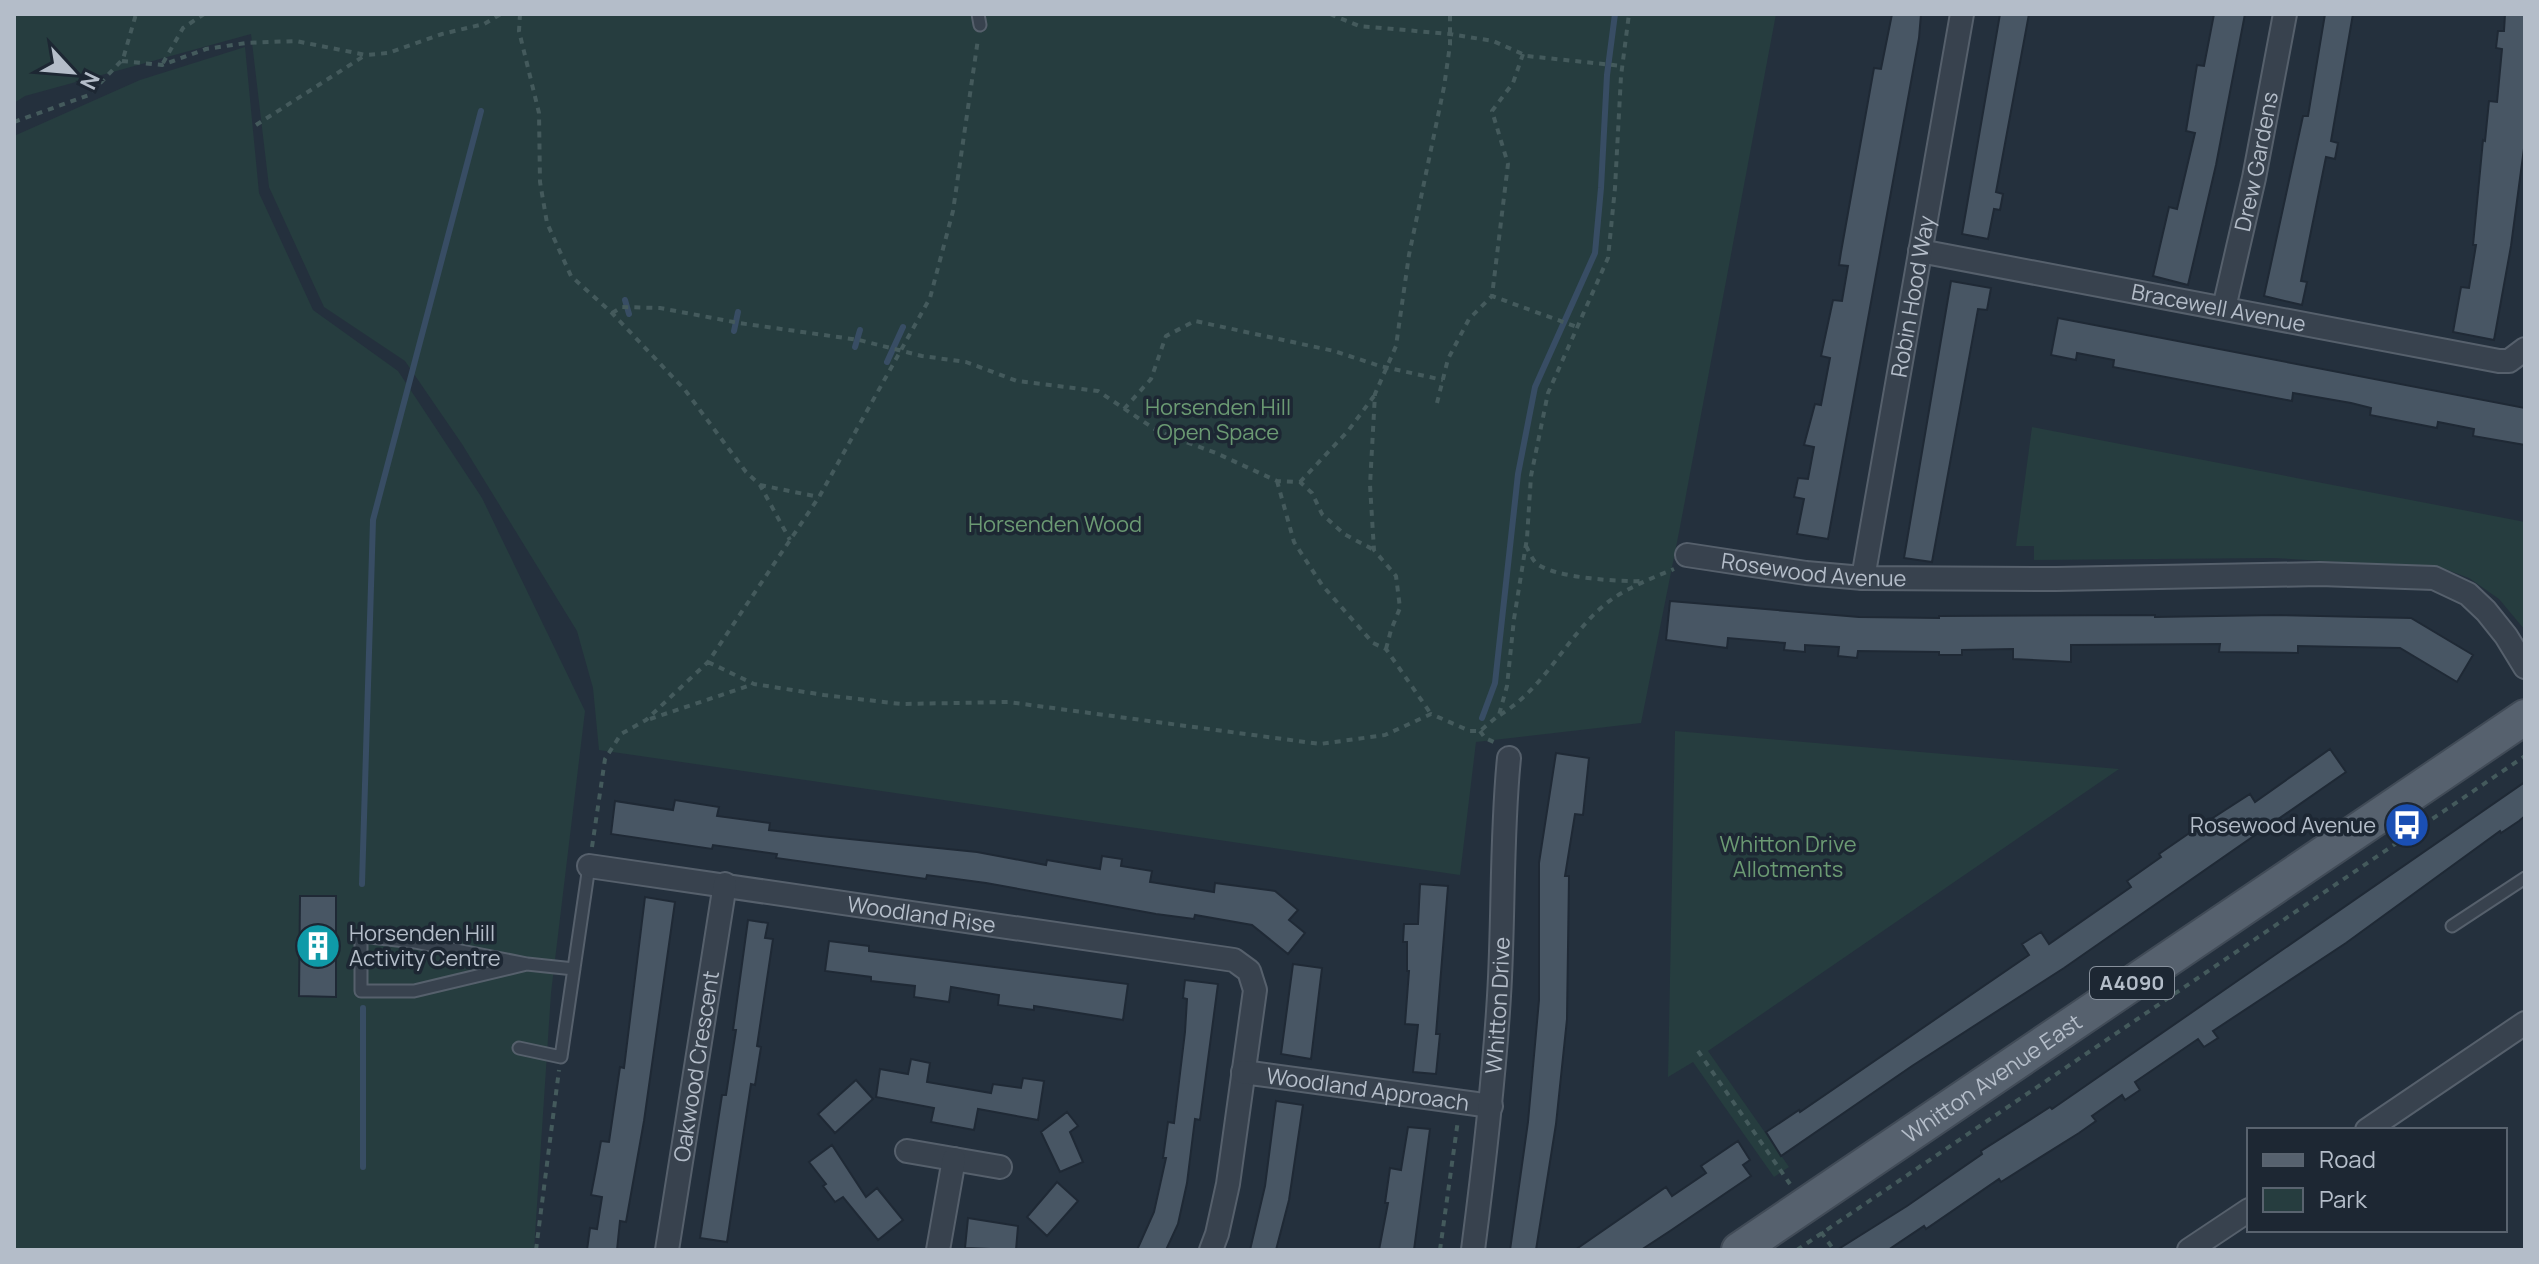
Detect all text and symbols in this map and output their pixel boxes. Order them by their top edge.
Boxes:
north arrow [32,32,112,112]
text: N [73,67,107,94]
street label: Drew Gardens [2227,89,2285,234]
street label: Robin Hood Way [1884,213,1941,380]
street label: Bracewell Avenue [2129,276,2308,339]
park label: Horsenden Hill Open Space [1145,392,1291,447]
park label: Horsenden Wood [968,509,1142,539]
street label: Rosewood Avenue [1719,545,1907,593]
bus stop icon: Rosewood Avenue [2383,801,2431,849]
place label: Rosewood Avenue [2190,810,2376,840]
park label: Whitton Drive Allotments [1719,829,1857,884]
street label: Woodland Rise [845,889,998,940]
place label: Horsenden Hill Activity Centre [349,918,501,973]
building icon: Horsenden Hill Activity Centre [294,922,342,970]
street label: Whitton Drive [1478,936,1517,1075]
road number: A4090 [2090,967,2174,999]
street label: Oakwood Crescent [666,968,726,1164]
street label: Whitton Avenue East [1897,1007,2088,1150]
street label: Woodland Approach [1265,1060,1471,1118]
legend [2247,1128,2507,1232]
text: Road [2319,1142,2376,1175]
text: Park [2319,1182,2368,1215]

